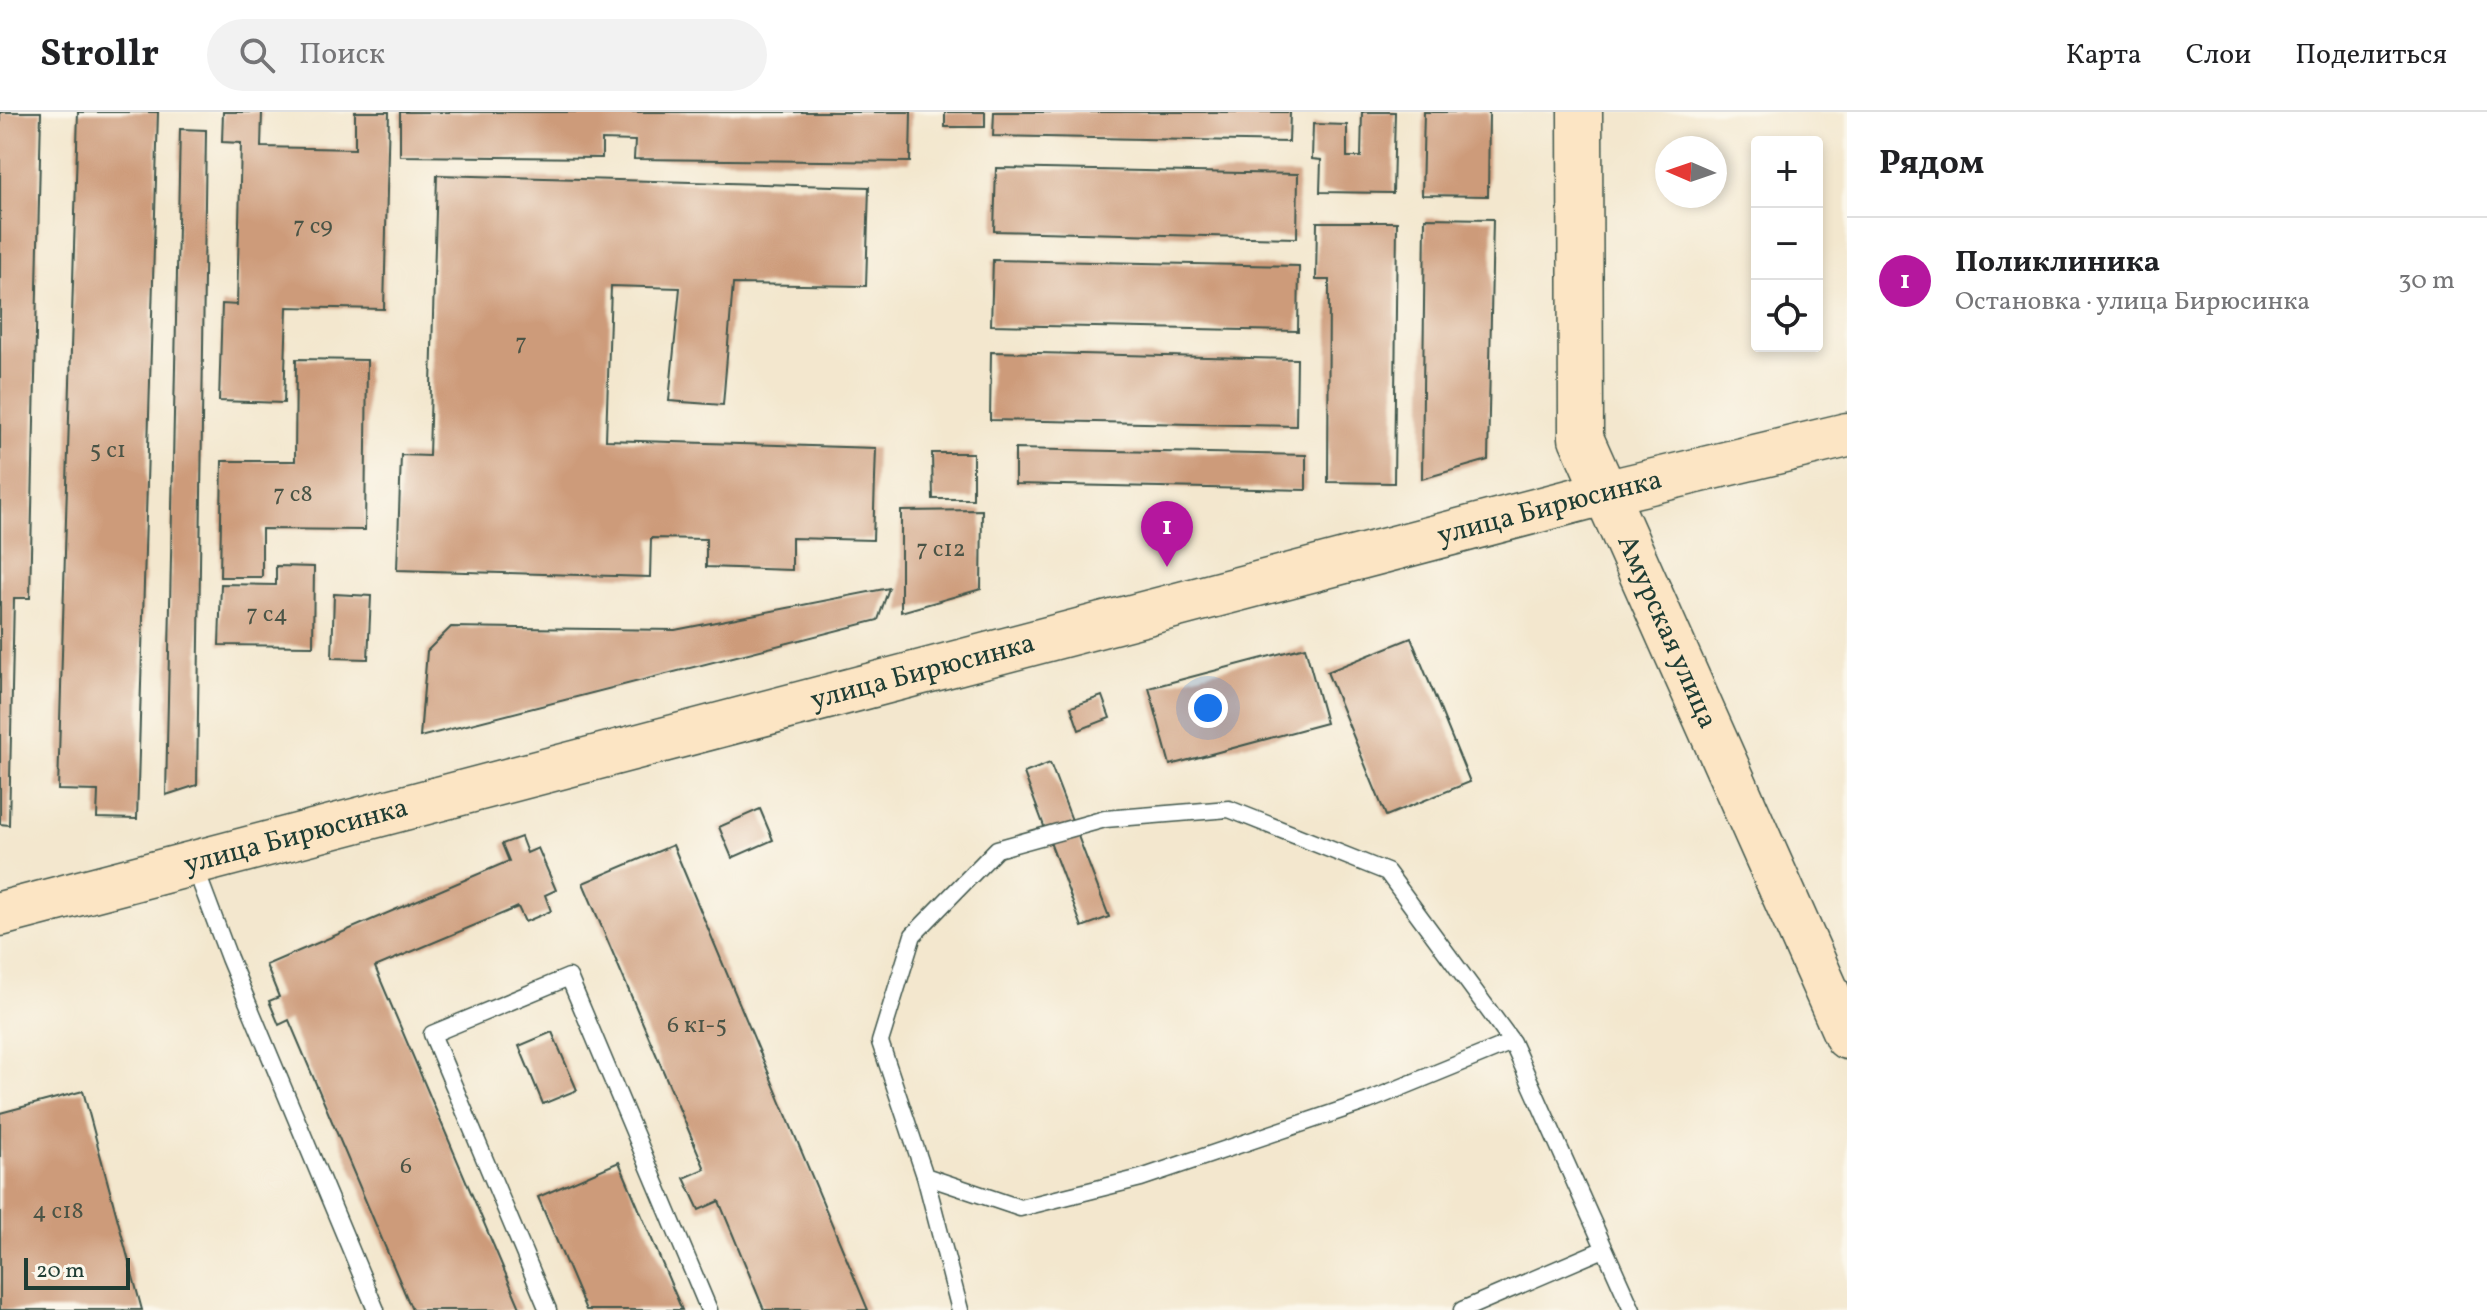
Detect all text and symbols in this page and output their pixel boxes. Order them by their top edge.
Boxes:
search box [207,19,767,91]
text: Strollr [40,29,159,82]
icon: search [235,33,279,77]
text: Поиск [299,34,385,76]
text: Карта [2066,36,2142,75]
text: Слои [2186,36,2251,75]
text: Поделиться [2295,36,2447,75]
north arrow [1655,136,1727,208]
map controls [1751,136,1823,352]
button: + [1751,136,1823,208]
text: Рядом [1879,141,1984,188]
button: − [1751,208,1823,280]
house number: 7 с9 [293,210,333,244]
text: Поликлиника [1955,242,2160,284]
text: 1 [1900,263,1910,299]
text: 30 m [2398,263,2455,299]
button: locate [1751,280,1823,352]
text: Остановка · улица Бирюсинка [1955,284,2310,320]
house number: 7 [515,327,527,361]
house number: 5 с1 [90,434,126,468]
street label: улица Бирюсинка [1433,460,1666,555]
house number: 7 с8 [273,478,313,512]
pin: 1 [1141,501,1193,567]
street label: Амурская улица [1607,529,1727,735]
house number: 7 с12 [916,533,966,567]
house number: 7 с4 [246,598,288,632]
street label: улица Бирюсинка [806,624,1039,720]
your location [1188,688,1228,728]
street label: улица Бирюсинка [179,788,412,884]
house number: 6 к1-5 [667,1009,727,1043]
house number: 6 [400,1150,412,1184]
house number: 4 с18 [32,1195,84,1229]
scale bar [24,1254,130,1290]
text: 20 m [36,1256,85,1287]

